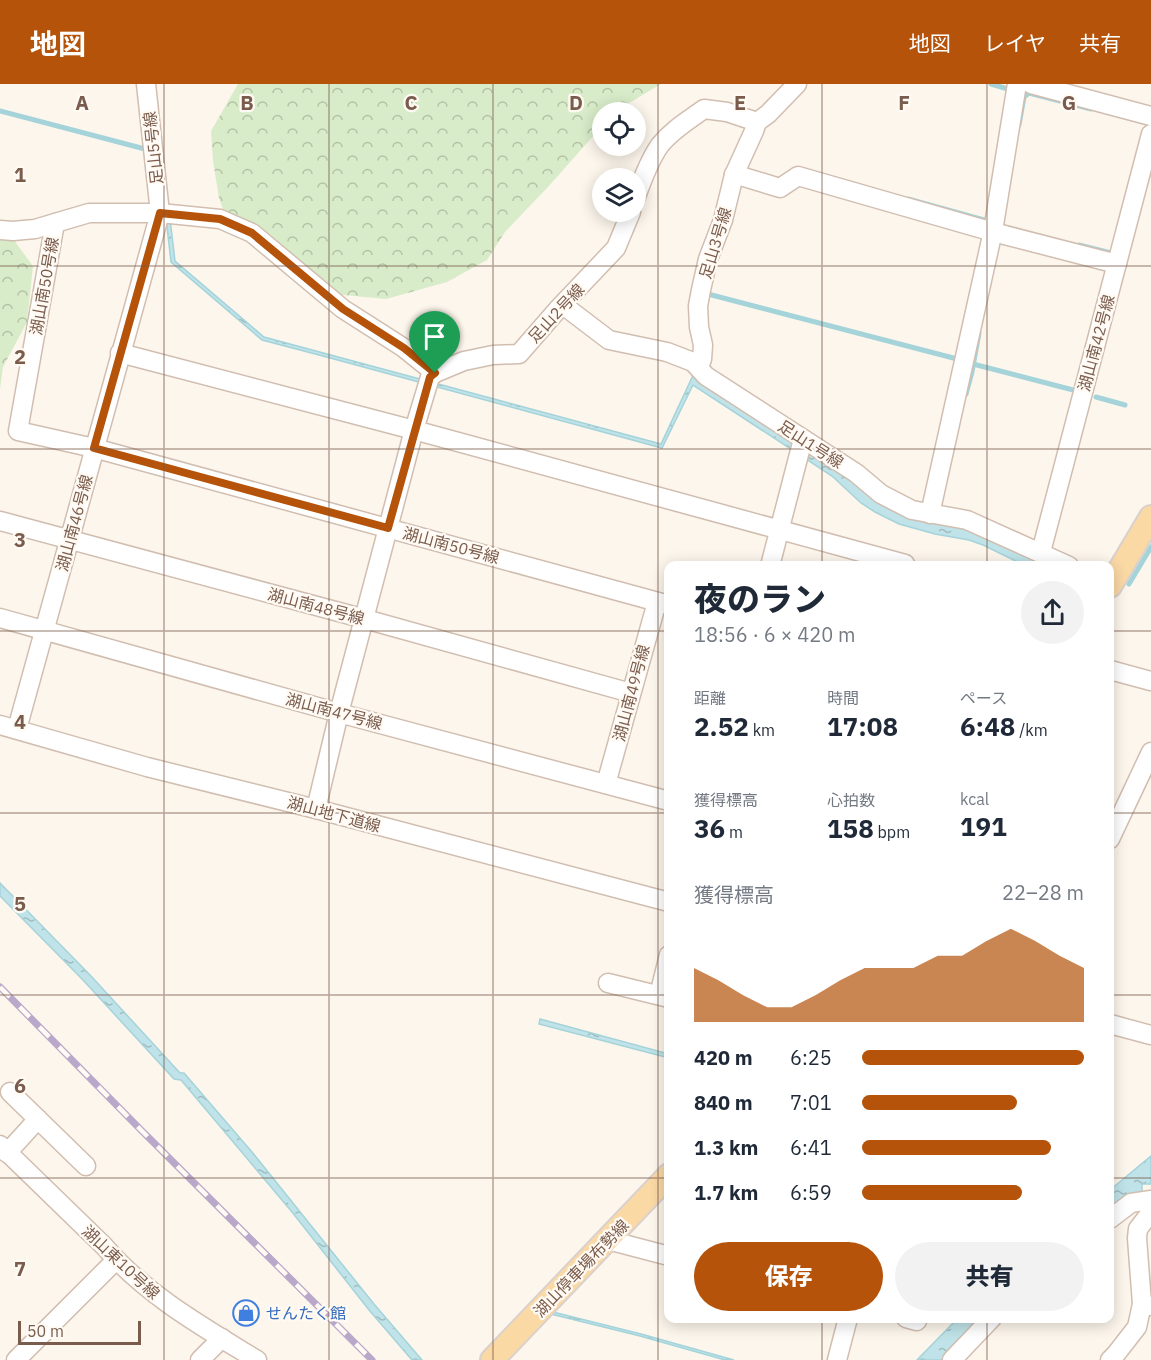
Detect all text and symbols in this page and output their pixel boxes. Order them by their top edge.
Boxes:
text: 地図 [30,25,86,62]
text: 地図 [909,29,951,57]
text: レイヤ [984,29,1046,57]
text: 共有 [1079,29,1121,57]
text: A [75,89,89,116]
text: B [240,89,254,116]
text: C [404,89,418,116]
text: D [569,89,583,116]
text: E [734,89,746,116]
text: F [898,89,910,116]
text: G [1062,89,1076,116]
map controls [592,102,646,222]
button: locate [592,102,646,156]
street label: 足山5号線 [139,110,167,186]
text: 1 [14,161,26,188]
button: layers [592,168,646,222]
street label: 足山3号線 [695,205,735,281]
street label: 湖山南50号線 [26,235,62,337]
street label: 足山2号線 [524,279,588,347]
street label: 湖山南42号線 [1074,293,1118,393]
pin [409,311,460,373]
icon: arrive [418,320,451,353]
text: 2 [14,343,26,370]
street label: 足山1号線 [775,416,847,472]
street label: 湖山南46号線 [52,473,96,573]
street label: 湖山南50号線 [401,523,501,567]
text: 3 [14,526,26,553]
text: 夜のラン [694,577,826,620]
button: share [1021,581,1084,644]
street label: 湖山南48号線 [266,584,366,628]
text: 18:56 · 6 × 420 m [694,621,855,648]
street label: 湖山南49号線 [609,643,653,743]
text: 距離 [694,688,726,708]
text: 時間 [827,688,859,708]
text: ペース [960,688,1007,708]
street label: 湖山南47号線 [284,689,384,733]
text: 4 [14,708,26,735]
text: 2.52 [694,709,749,743]
text: 17:08 [827,709,898,743]
text: 6:48 [960,709,1015,743]
text: km [749,720,775,740]
text: /km [1015,720,1048,740]
text: kcal [960,789,989,809]
text: 獲得標高 [694,790,758,810]
text: 心拍数 [827,790,875,810]
street label: 湖山地下道線 [285,792,383,836]
text: 191 [960,809,1007,843]
text: 36 [694,811,725,845]
text: 158 [827,811,874,845]
text: m [725,822,743,842]
text: bpm [874,822,910,842]
text: 22–28 m [1002,879,1084,906]
text: 獲得標高 [694,881,774,908]
text: 5 [14,890,26,917]
text: 420 m [694,1044,753,1071]
text: 6:25 [790,1044,832,1071]
text: 6 [14,1072,26,1099]
text: 840 m [694,1089,753,1116]
text: 7:01 [790,1089,832,1116]
text: 1.3 km [694,1134,758,1161]
text: 6:41 [790,1134,832,1161]
text: 1.7 km [694,1179,758,1206]
text: 6:59 [790,1179,832,1206]
street label: 湖山停車場布勢線 [529,1215,633,1321]
street label: 湖山東10号線 [78,1221,164,1303]
button: 保存 [694,1242,883,1311]
button: 共有 [895,1242,1084,1311]
text: 7 [14,1255,26,1282]
shop icon: せんたく館 [231,1298,261,1328]
place label: せんたく館 [266,1303,346,1323]
scale bar [18,1318,141,1346]
text: 50 m [27,1321,64,1341]

